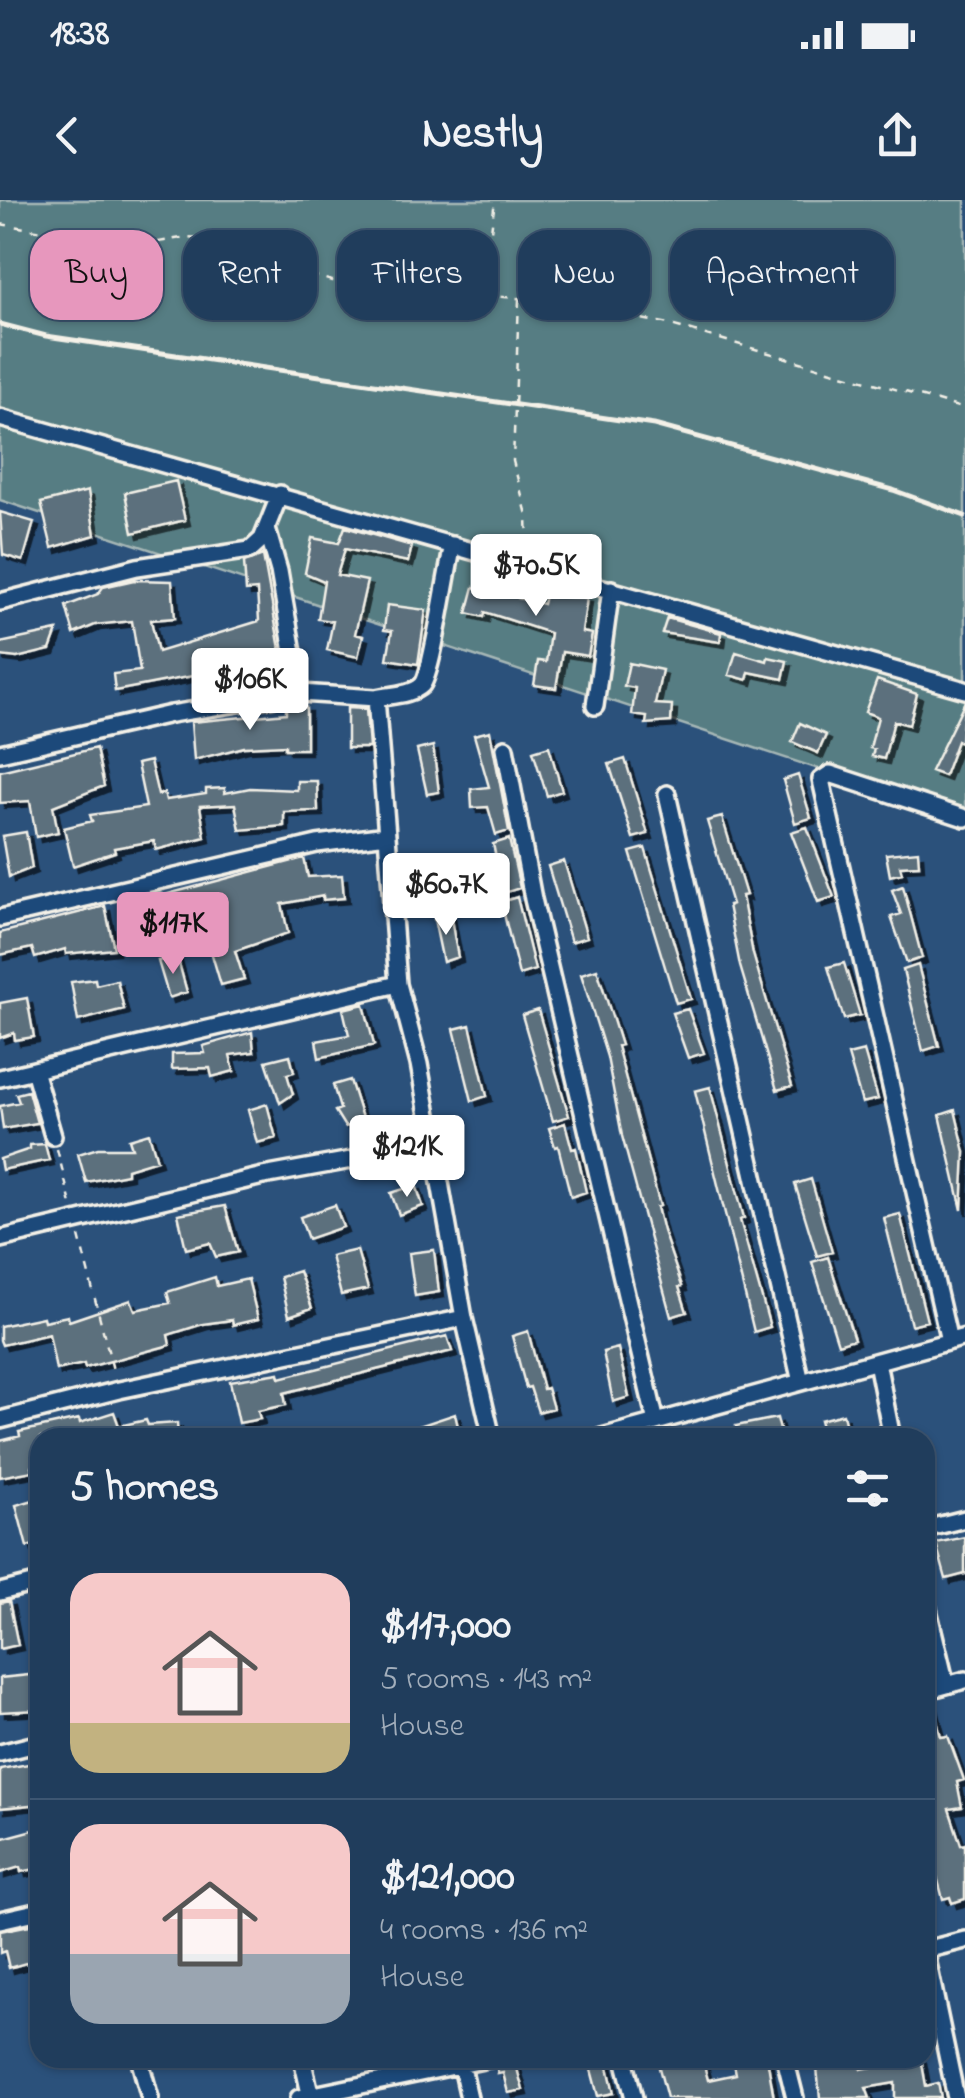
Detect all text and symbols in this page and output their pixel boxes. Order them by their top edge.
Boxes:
text: 18:38 [50,7,110,63]
text: Nestly [422,102,543,168]
icon: back [40,108,95,163]
icon: share [870,108,925,163]
chip: Buy [30,230,163,320]
chip: Rent [183,230,317,320]
chip: Filters [337,230,498,320]
chip: New [518,230,650,320]
chip: Apartment [670,230,894,320]
pin: $70.5K [455,534,617,619]
text: $70.5K [493,543,579,590]
pin: $106K [180,648,320,733]
text: $106K [214,657,286,704]
pin: $60.7K [365,853,527,938]
text: $60.7K [405,862,487,909]
pin: $117K [103,892,243,977]
text: $117K [139,901,207,948]
pin: $121K [337,1115,477,1200]
text: $121K [371,1124,443,1171]
text: 5 homes [70,1458,219,1519]
icon: filters [840,1461,895,1516]
text: $117,000 [380,1596,511,1657]
icon: home [150,1613,270,1733]
text: 5 rooms · 143 m² [380,1657,592,1704]
text: House [380,1704,464,1751]
text: $121,000 [380,1847,515,1908]
icon: home [150,1864,270,1984]
text: 4 rooms · 136 m² [380,1908,588,1955]
text: House [380,1955,464,2002]

